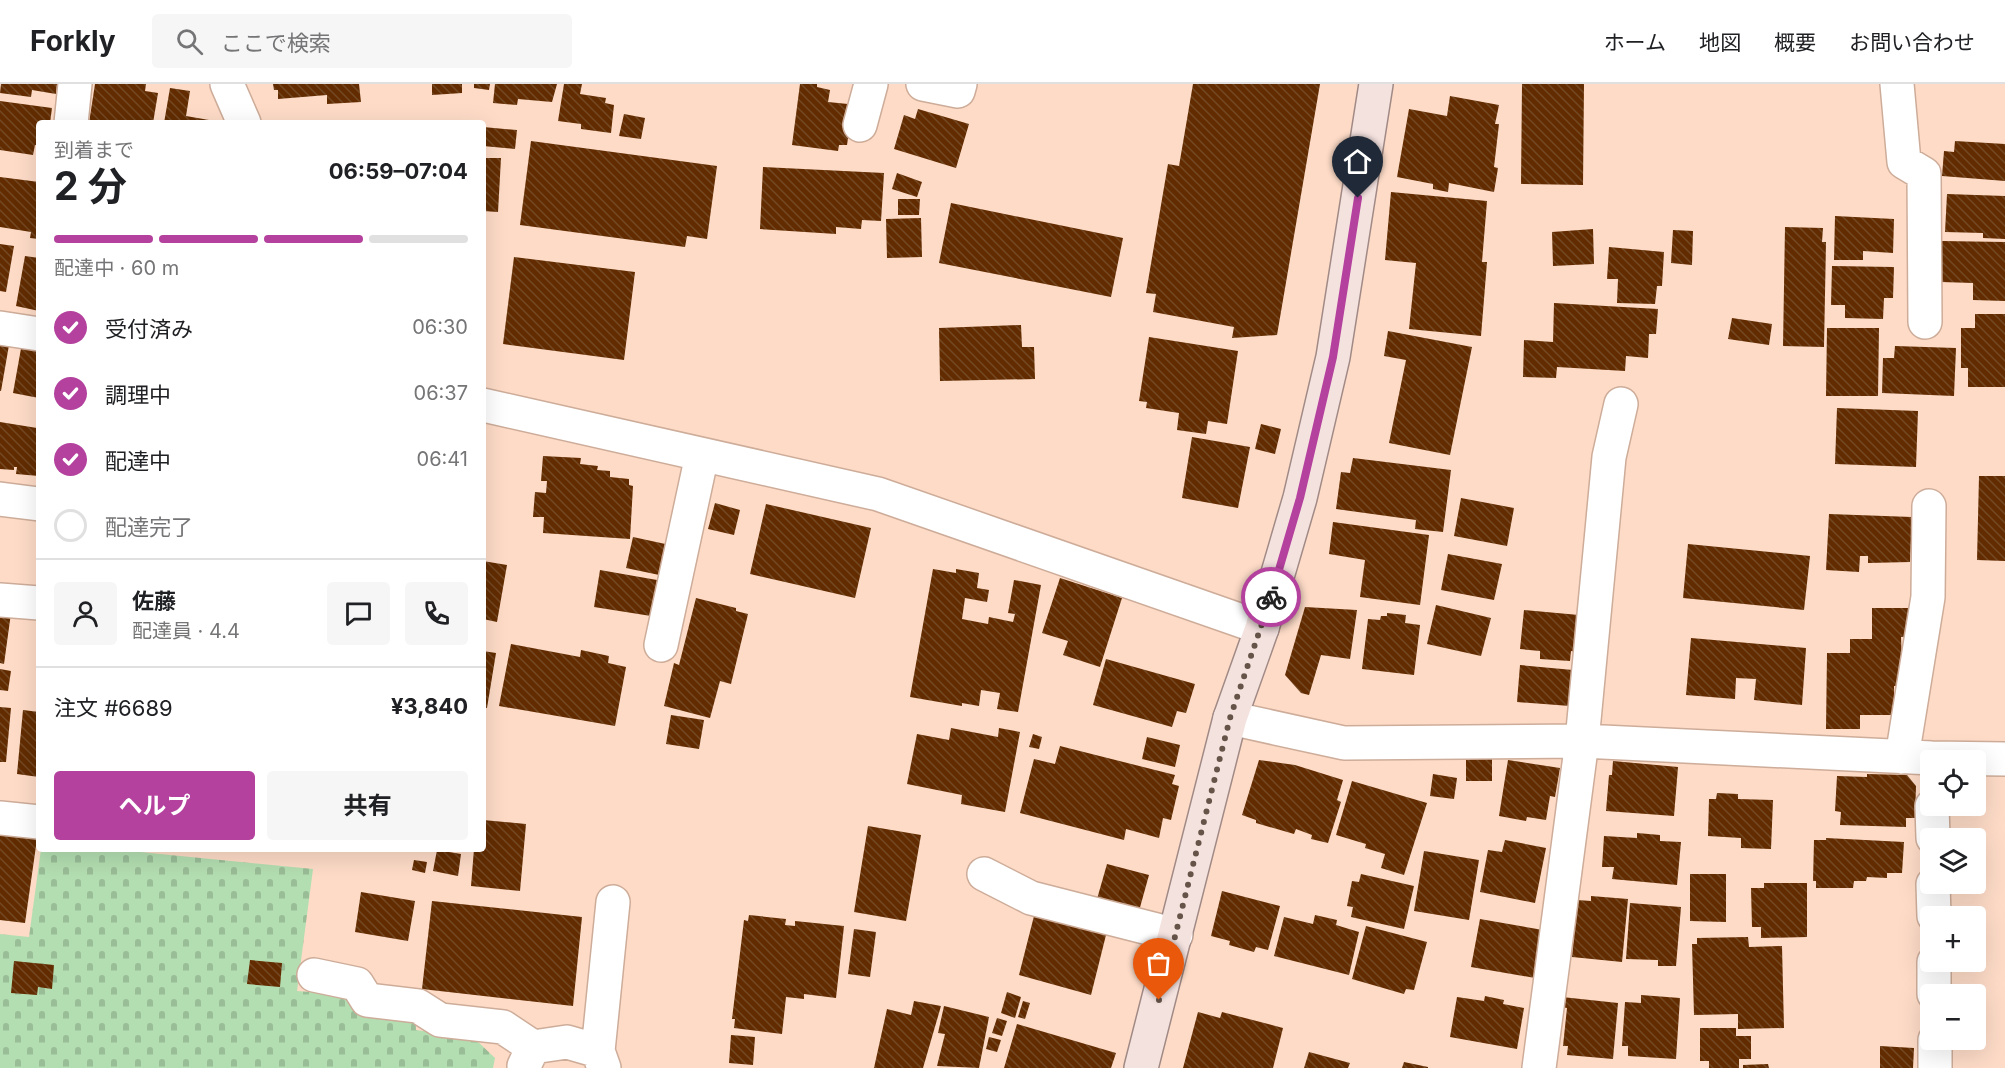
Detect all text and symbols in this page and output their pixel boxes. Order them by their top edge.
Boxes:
search box [152,14,572,68]
text: Forkly [30,24,116,58]
icon: search [173,25,206,58]
text: ここで検索 [221,30,331,56]
text: ホーム [1604,30,1666,55]
text: 地図 [1699,30,1741,55]
text: 概要 [1774,30,1816,55]
text: お問い合わせ [1849,30,1975,55]
pin [1332,136,1383,198]
text: 到着まで [54,138,134,162]
icon: home [1341,145,1374,178]
text: 06:59–07:04 [329,158,468,184]
text: 2 分 [54,162,127,209]
text: 配達中 · 60 m [54,256,179,280]
icon: check [54,311,87,344]
text: 06:30 [412,315,468,339]
text: 受付済み [105,316,193,342]
icon: check [54,377,87,410]
text: 06:37 [414,381,468,405]
text: 調理中 [105,382,171,408]
icon: check [54,443,87,476]
text: 06:41 [417,447,468,471]
text: 配達中 [105,448,171,474]
text: 配達完了 [105,514,193,540]
courier [1241,567,1301,627]
icon: bike [1255,581,1288,614]
button: person [54,582,117,645]
button: chat [327,582,390,645]
button: phone [405,582,468,645]
text: 佐藤 [132,588,176,614]
text: 配達員 · 4.4 [132,619,240,643]
text: ¥3,840 [391,693,468,719]
text: 注文 #6689 [54,695,173,721]
map controls [1920,750,1986,1050]
button: locate [1920,750,1986,816]
button: ヘルプ [54,771,255,840]
button: 共有 [267,771,468,840]
button: layers [1920,828,1986,894]
button: + [1920,906,1986,972]
pin [1133,938,1184,1000]
icon: bag [1142,947,1175,980]
button: − [1920,984,1986,1050]

